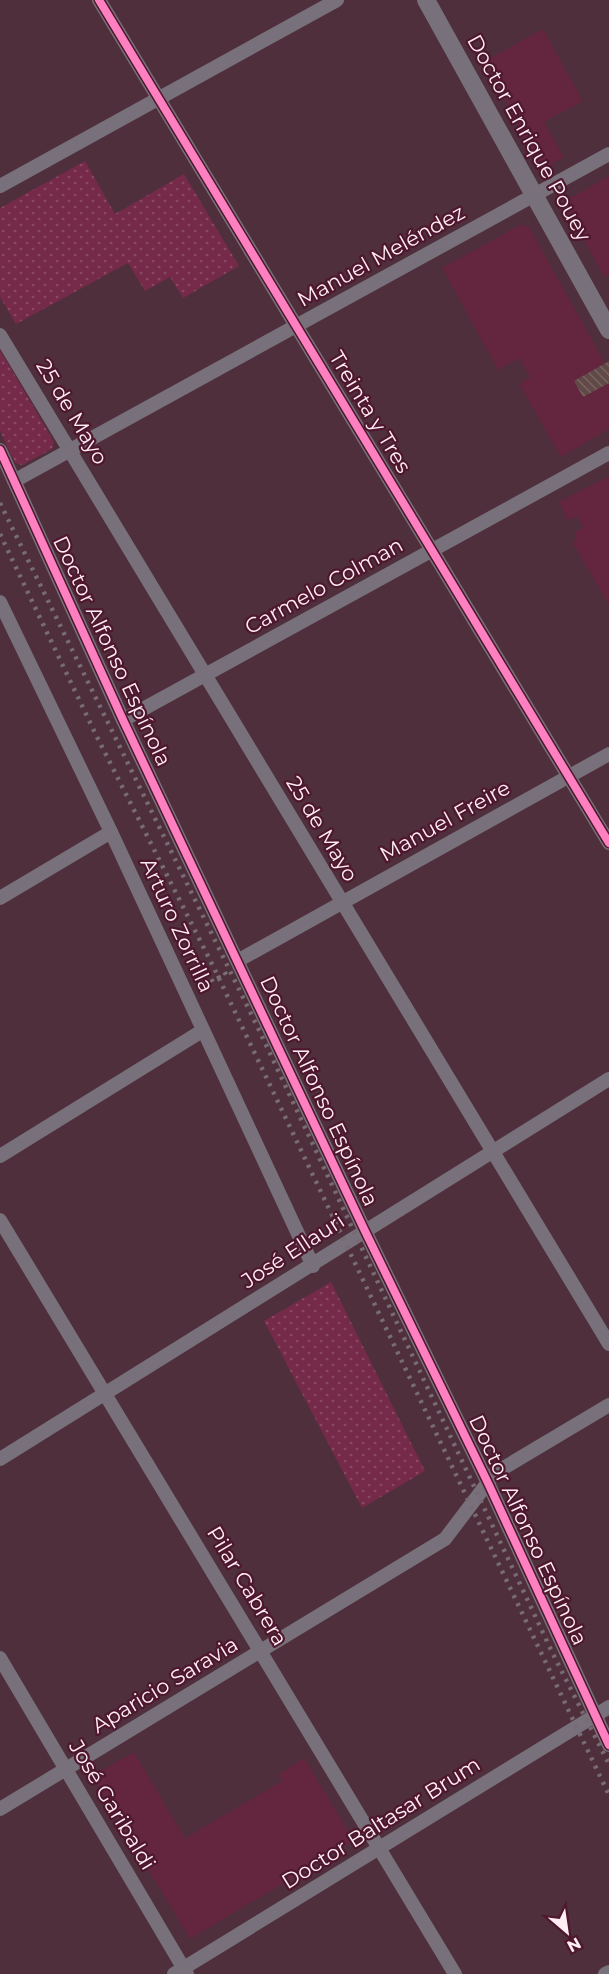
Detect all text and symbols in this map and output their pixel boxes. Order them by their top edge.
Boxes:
street label: Doctor Enrique Pouey [462,30,597,246]
street label: Manuel Meléndez [293,199,469,312]
street label: Treinta y Tres [324,346,417,477]
street label: 25 de Mayo [31,355,114,469]
street label: Doctor Alfonso Espínola [48,532,177,770]
street label: Carmelo Colman [240,532,407,639]
street label: 25 de Mayo [281,772,364,886]
street label: Manuel Freire [375,774,514,867]
street label: Arturo Zorrilla [135,854,220,996]
street label: Doctor Alfonso Espínola [255,972,384,1210]
street label: José Ellauri [236,1208,349,1294]
street label: Doctor Alfonso Espínola [464,1411,593,1649]
street label: Pilar Cabrera [202,1522,293,1650]
street label: Aparicio Saravia [87,1631,242,1738]
street label: José Garibaldi [63,1735,161,1874]
street label: Doctor Baltasar Brum [277,1751,485,1894]
north arrow [537,1902,597,1962]
text: N [564,1933,584,1956]

